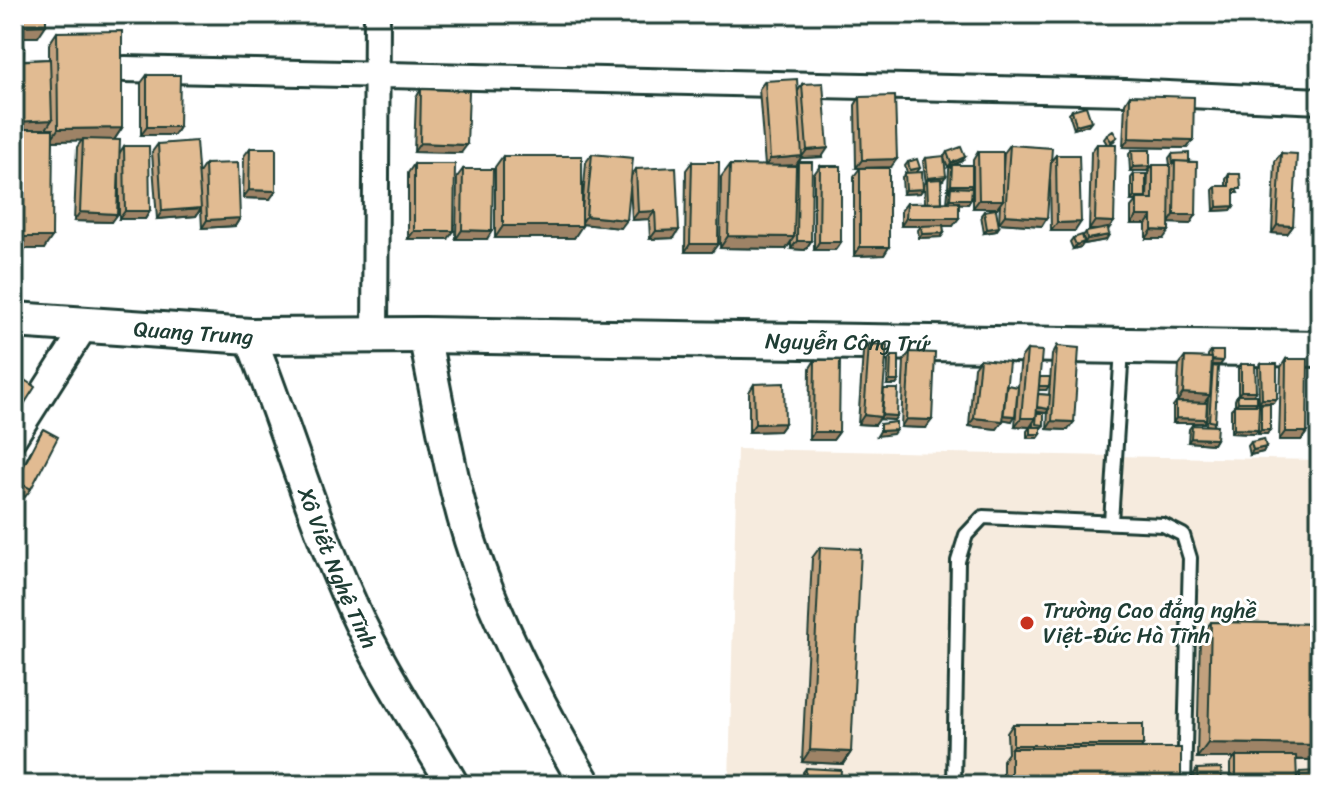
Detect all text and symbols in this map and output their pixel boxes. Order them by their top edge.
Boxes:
street label: Quang Trung [132,309,255,356]
street label: Nguyễn Công Trứ [765,321,931,363]
street label: Xô Viết Nghệ Tĩnh [286,481,389,656]
place label: Trường Cao đẳng nghề Việt-Đức Hà Tĩnh [1043,591,1257,655]
marker: Trường Cao đẳng nghề Việt-Đức Hà Tĩnh [1018,614,1036,632]

